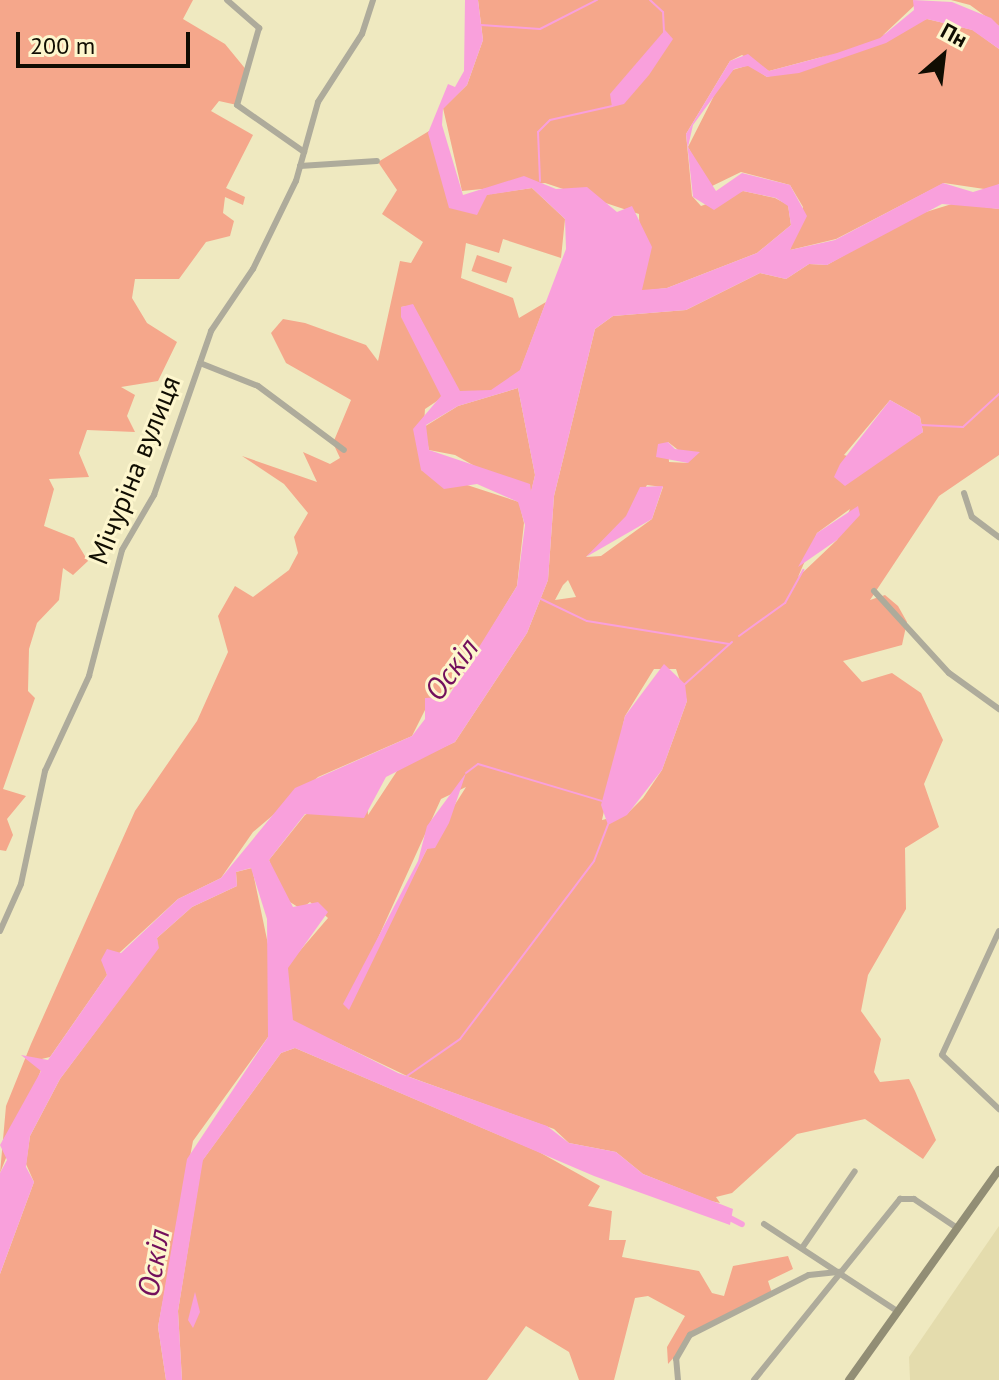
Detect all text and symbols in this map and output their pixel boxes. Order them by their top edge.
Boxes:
scale bar [20,16,194,66]
north arrow [903,16,983,96]
text: Пн [936,16,972,53]
text: 200 m [30,30,95,61]
street label: Мічуріна вулиця [81,371,187,569]
water label: Оскіл [416,631,486,707]
water label: Оскіл [129,1226,177,1300]

